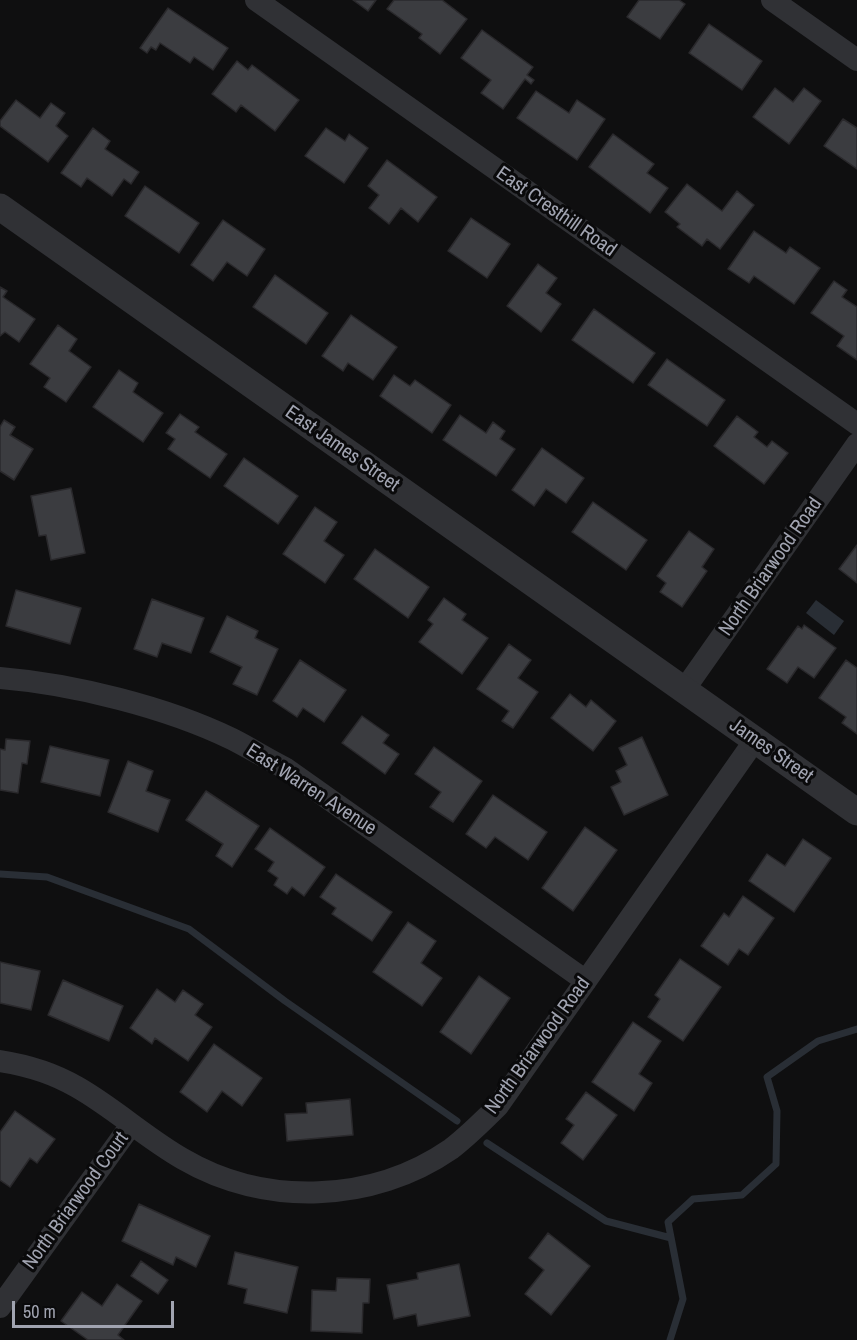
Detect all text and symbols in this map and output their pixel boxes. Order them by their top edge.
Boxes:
street label: East Cresthill Road [491,162,621,262]
street label: East James Street [280,401,404,497]
street label: North Briarwood Road [714,493,828,641]
street label: James Street [725,713,817,789]
street label: East Warren Avenue [241,739,381,841]
street label: North Briarwood Road [480,973,596,1119]
street label: North Briarwood Court [18,1128,134,1274]
scale bar [15,1289,177,1327]
text: 50 m [23,1299,56,1324]

